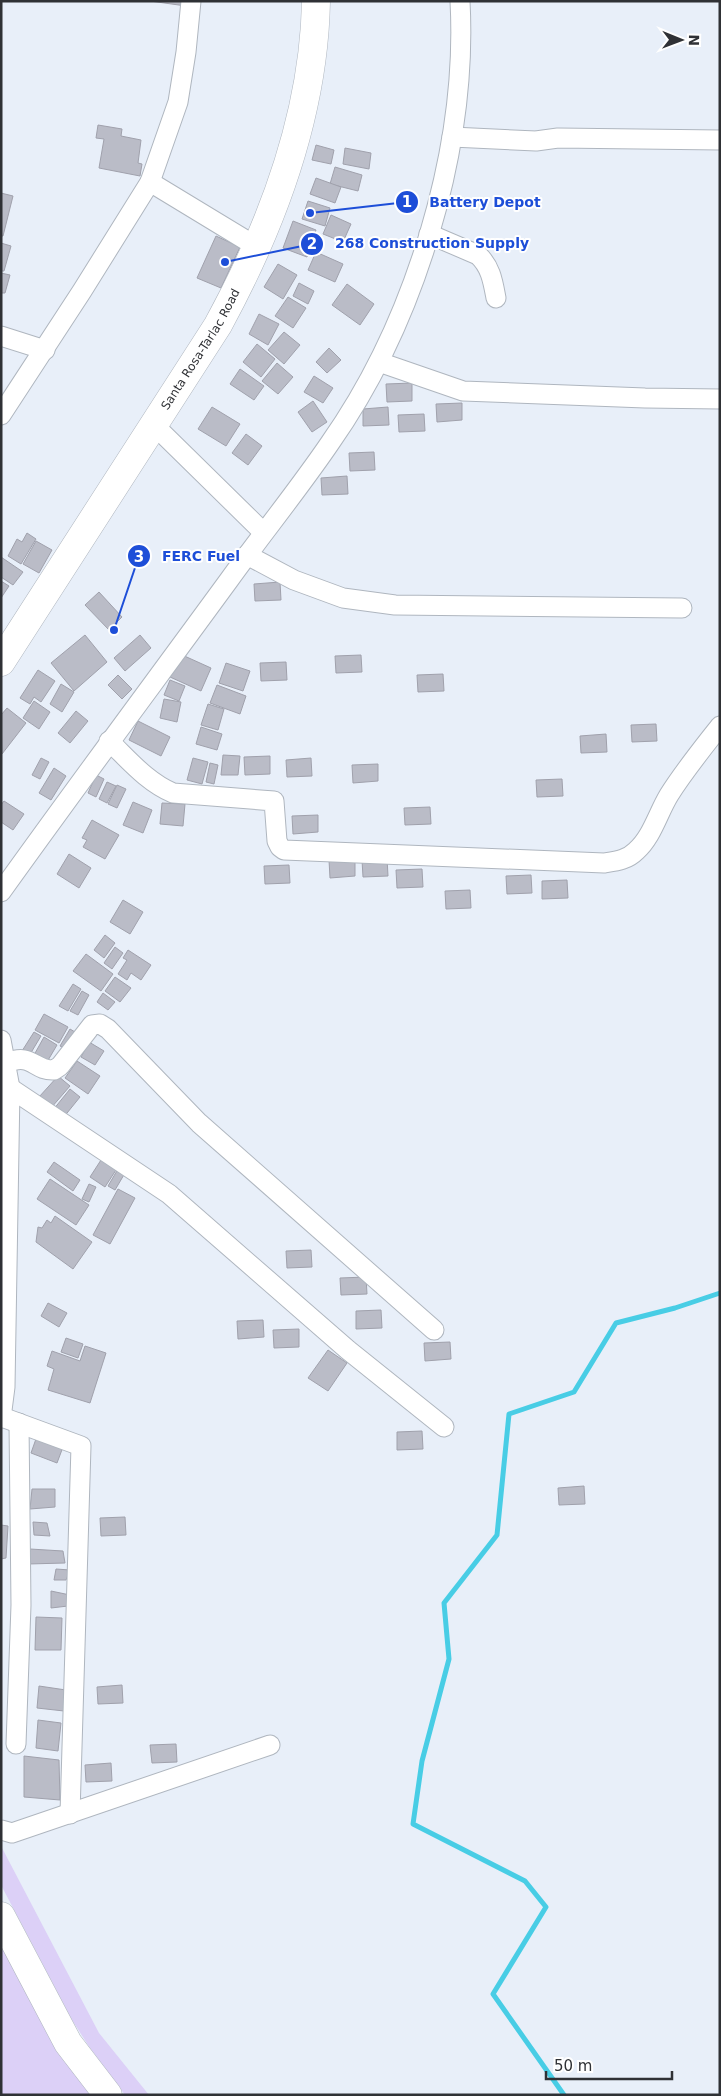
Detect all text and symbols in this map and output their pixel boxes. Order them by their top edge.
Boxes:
north arrow [656,15,706,65]
text: N [686,34,702,46]
callout: Battery Depot [394,187,550,216]
text: 1 [402,193,412,211]
text: Battery Depot [429,194,541,210]
callout: 268 Construction Supply [300,229,539,258]
text: 2 [307,235,317,253]
text: 268 Construction Supply [335,235,529,251]
street label: Santa Rosa-Tarlac Road [158,287,243,412]
callout: FERC Fuel [126,542,250,571]
text: 3 [134,548,144,566]
text: FERC Fuel [162,548,240,564]
scale bar [546,2048,672,2080]
text: 50 m [554,2057,592,2075]

